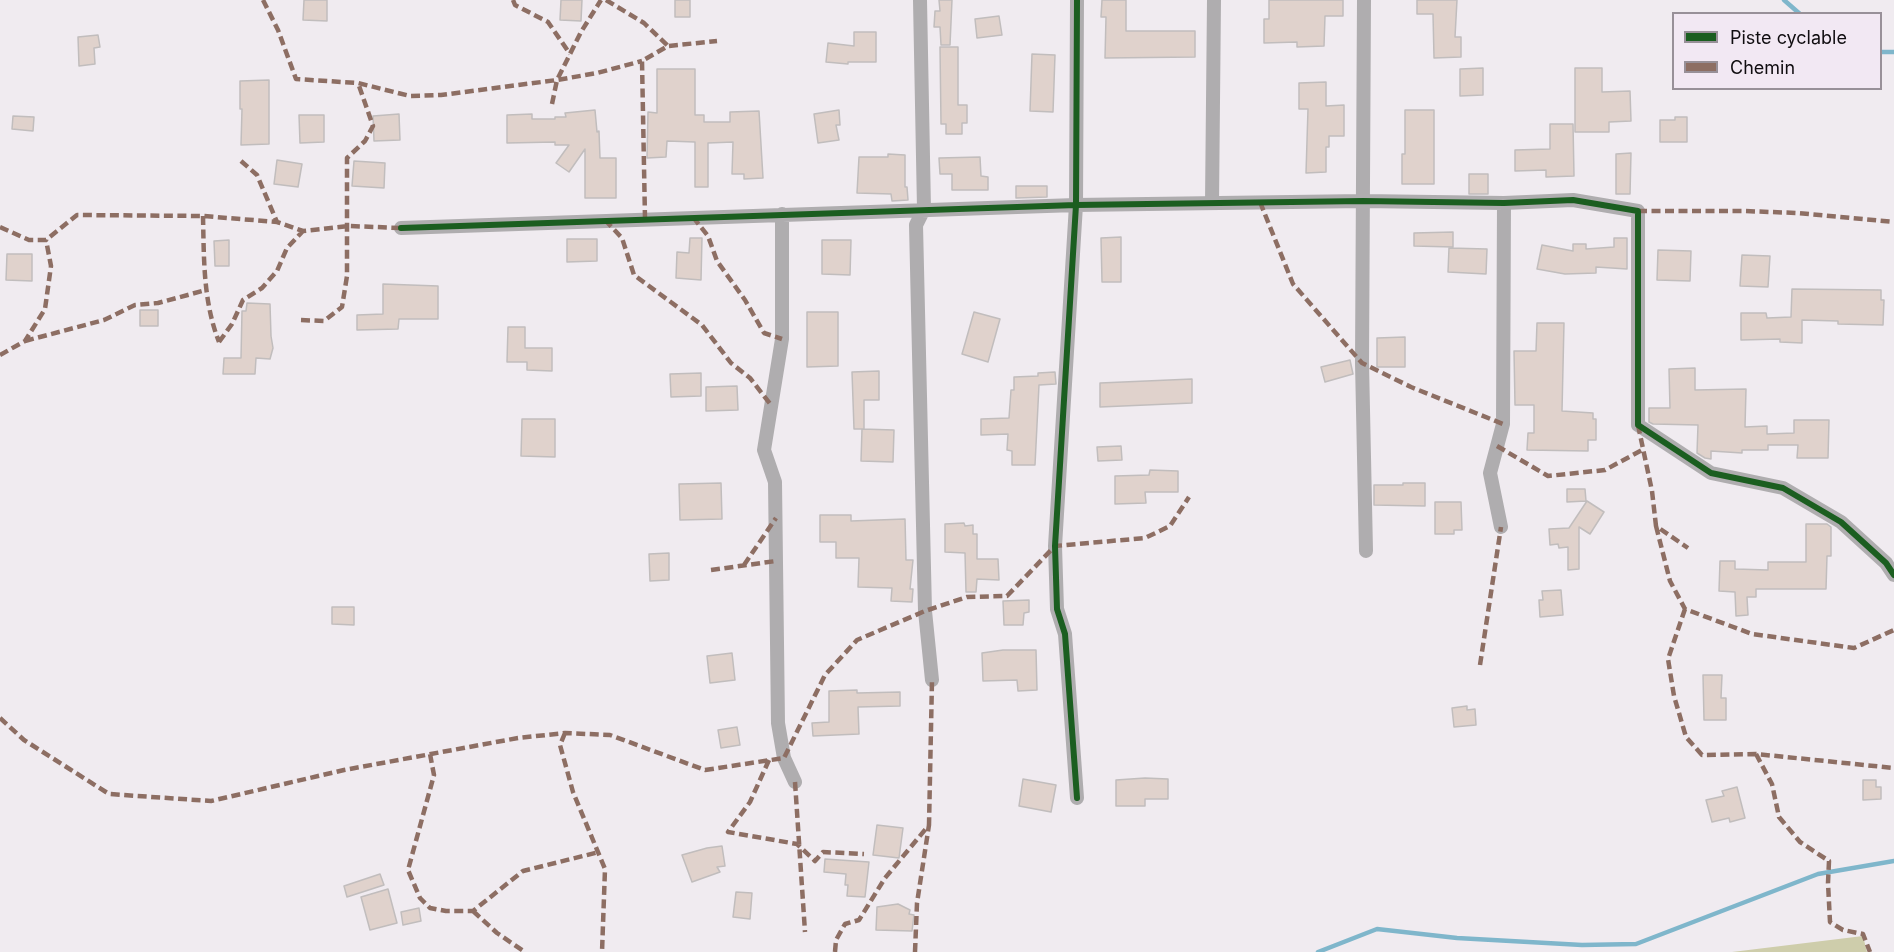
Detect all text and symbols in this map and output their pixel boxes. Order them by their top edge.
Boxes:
legend [1672,12,1882,90]
text: Piste cyclable [1730,27,1847,48]
text: Chemin [1730,57,1795,78]

